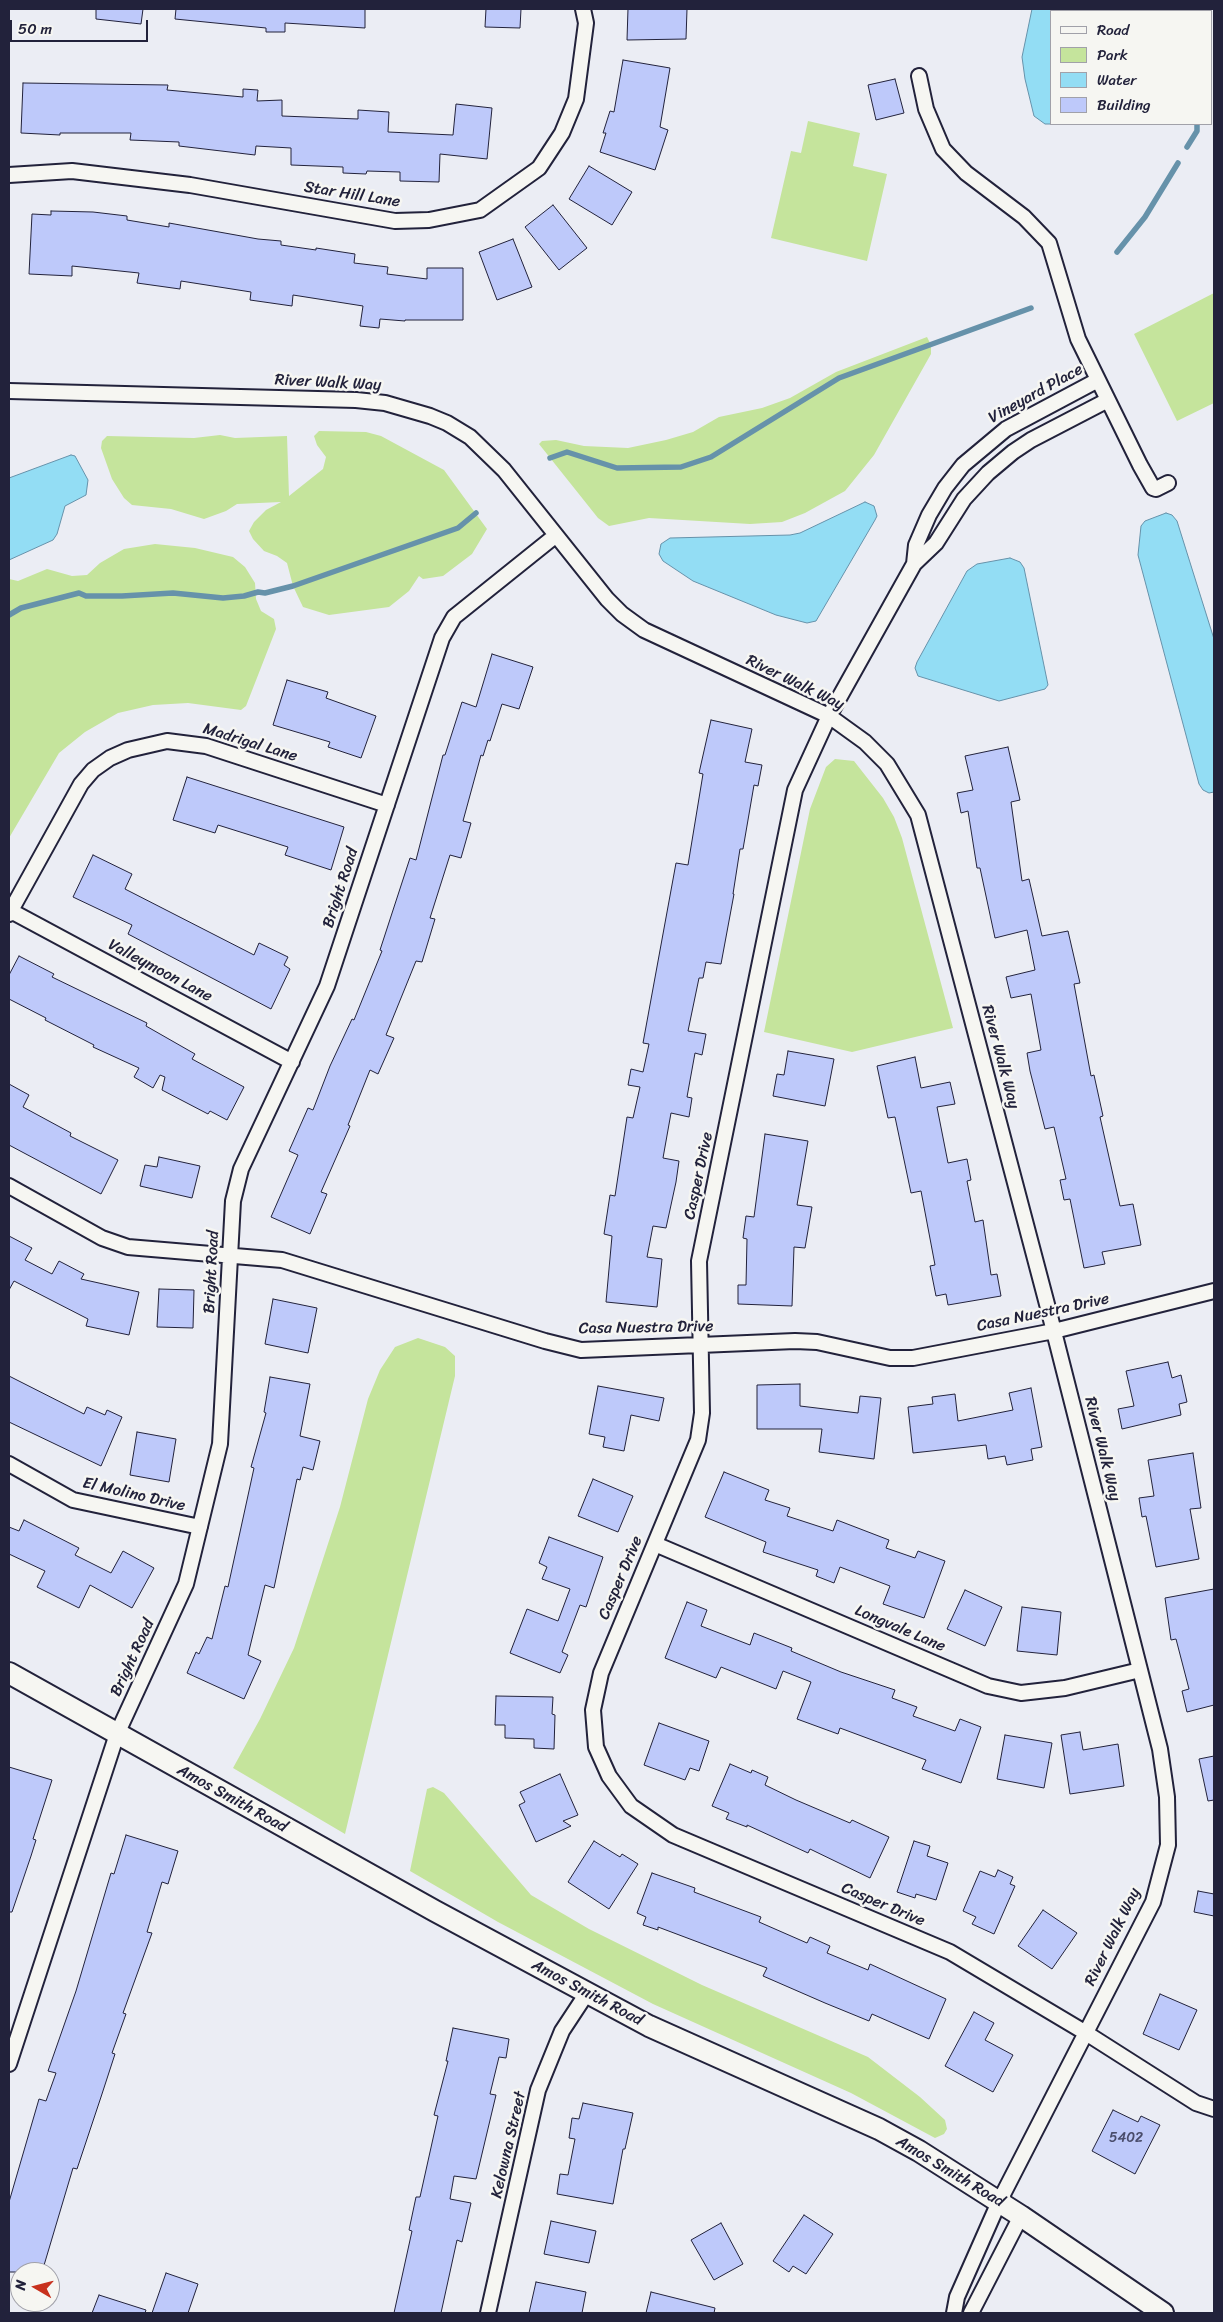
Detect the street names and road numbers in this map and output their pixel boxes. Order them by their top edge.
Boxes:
street label: Star Hill Lane [303,178,401,212]
street label: Vineyard Place [986,360,1086,428]
street label: River Walk Way [274,371,382,395]
street label: River Walk Way [743,651,847,715]
street label: Madrigal Lane [201,720,299,766]
street label: Bright Road [319,846,363,930]
street label: Valleymoon Lane [105,935,215,1007]
street label: River Walk Way [977,1003,1023,1111]
street label: Casper Drive [680,1130,718,1222]
street label: Bright Road [200,1230,224,1314]
street label: Casa Nuestra Drive [975,1290,1111,1336]
street label: Casa Nuestra Drive [578,1317,714,1339]
street label: River Walk Way [1080,1395,1124,1503]
street label: El Molino Drive [81,1474,187,1516]
street label: Casper Drive [595,1533,647,1623]
street label: Longvale Lane [852,1601,948,1657]
street label: Bright Road [107,1616,159,1700]
street label: Amos Smith Road [174,1761,290,1837]
street label: Casper Drive [838,1879,928,1931]
street label: River Walk Way [1081,1885,1145,1989]
street label: Amos Smith Road [528,1956,646,2030]
street label: Kelowna Street [487,2090,531,2200]
street label: Amos Smith Road [892,2132,1008,2212]

